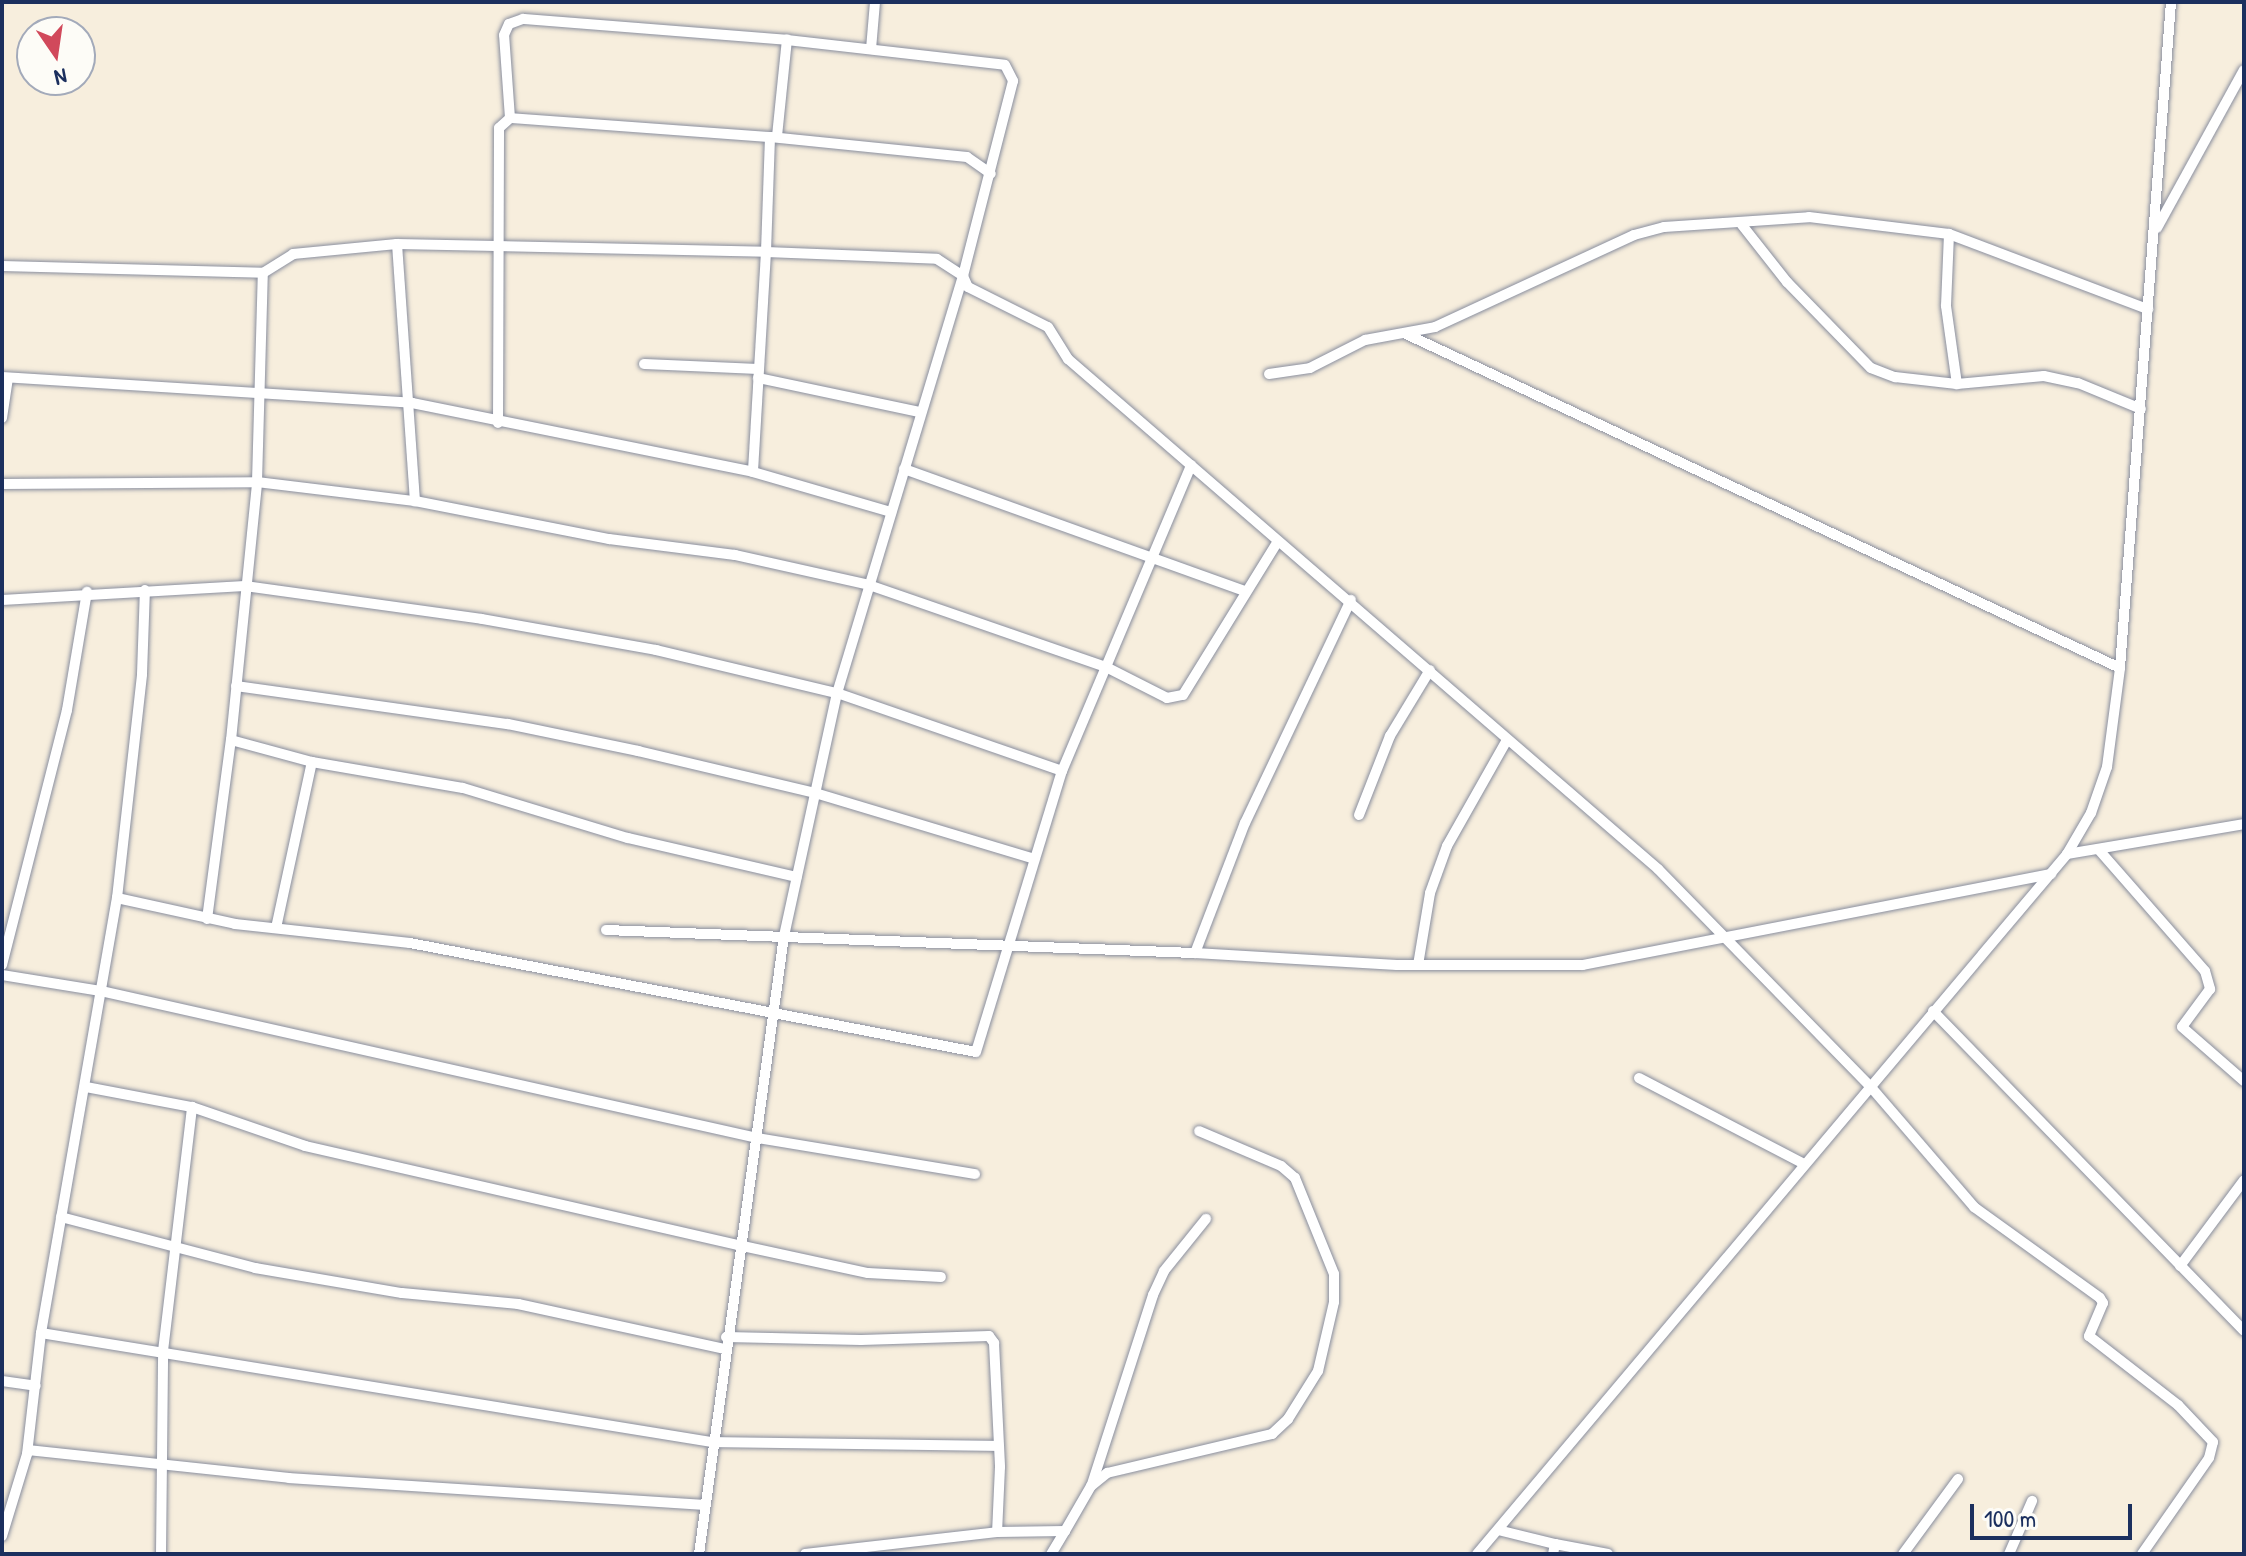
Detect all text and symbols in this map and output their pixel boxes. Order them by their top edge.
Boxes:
north arrow [16,16,96,96]
text: N [52,62,70,93]
scale bar [1974,1488,2136,1538]
text: 100 m [1984,1502,2036,1534]

